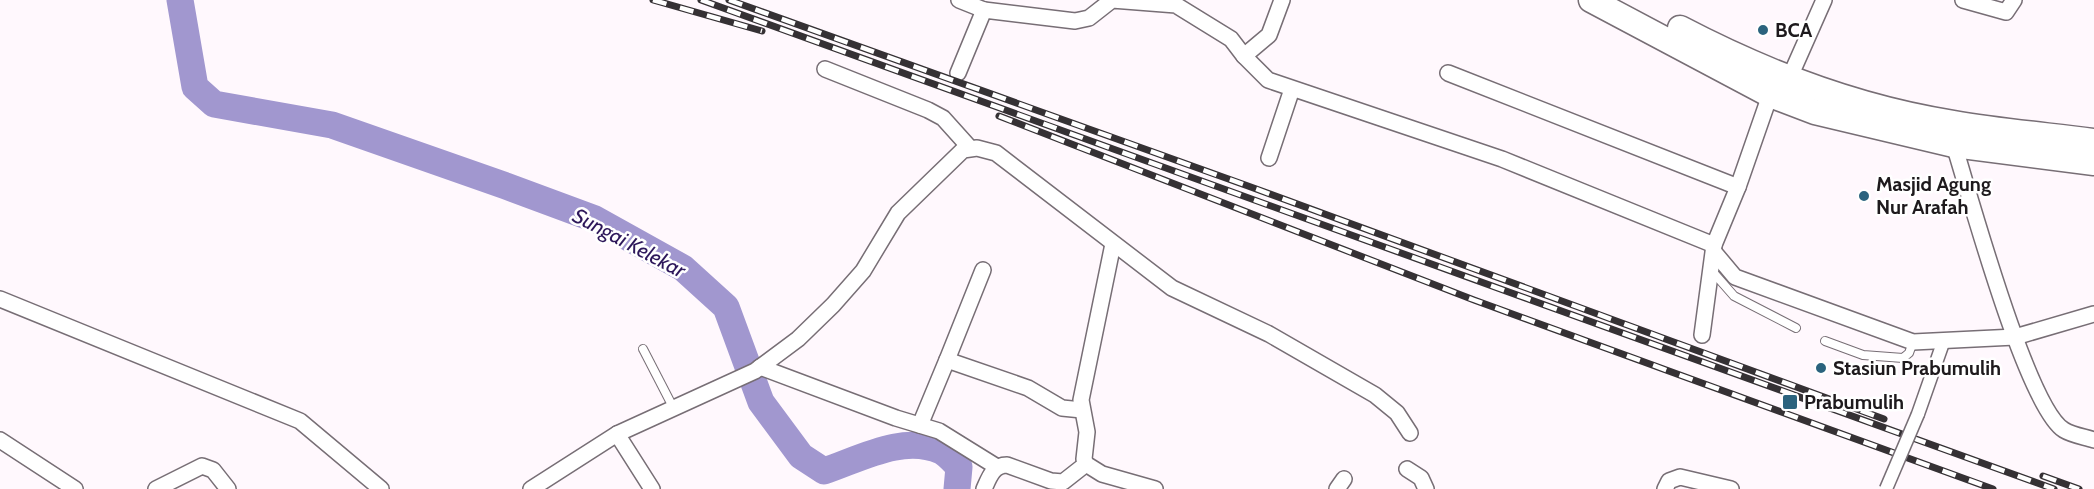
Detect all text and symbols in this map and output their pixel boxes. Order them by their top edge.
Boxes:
place label: BCA [1775,18,1813,42]
marker: BCA [1756,23,1770,37]
place label: Masjid Agung Nur Arafah [1876,172,1991,219]
marker: Masjid Agung Nur Arafah [1857,189,1871,203]
water label: Sungai Kelekar [569,202,691,283]
place label: Stasiun Prabumulih [1833,356,2001,380]
marker: Stasiun Prabumulih [1814,361,1828,375]
place label: Prabumulih [1804,390,1904,414]
marker: Prabumulih [1781,393,1799,411]

